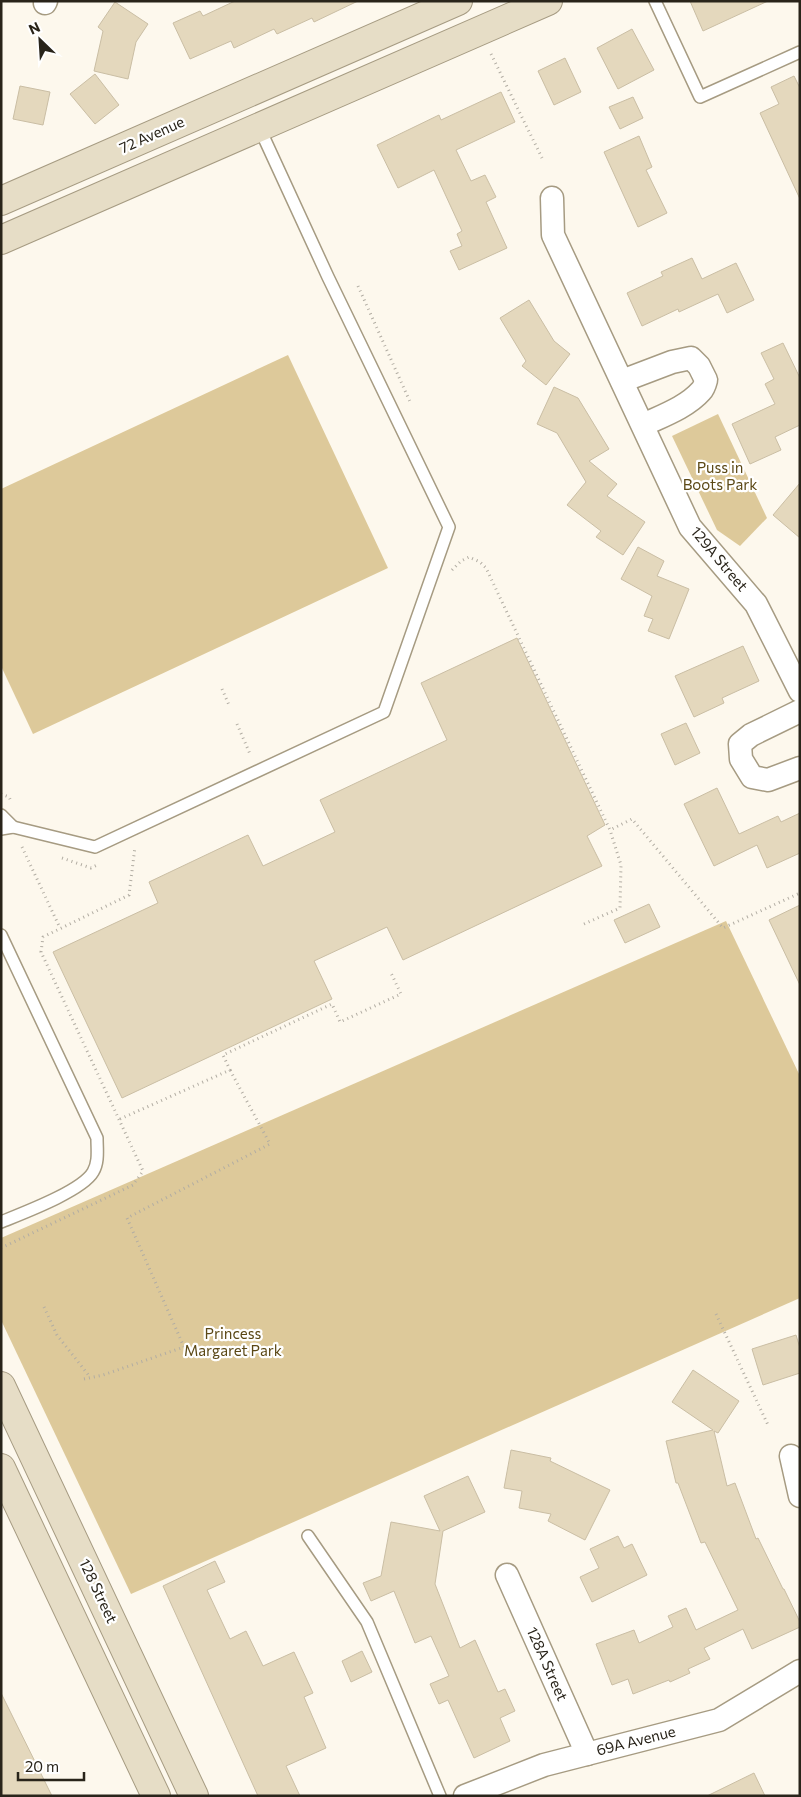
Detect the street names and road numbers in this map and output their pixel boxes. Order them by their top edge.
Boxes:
street label: 72 Avenue [116,112,187,156]
street label: 129A Street [687,522,752,594]
street label: 128 Street [76,1555,122,1626]
street label: 128A Street [524,1624,572,1703]
street label: 69A Avenue [594,1721,677,1759]

